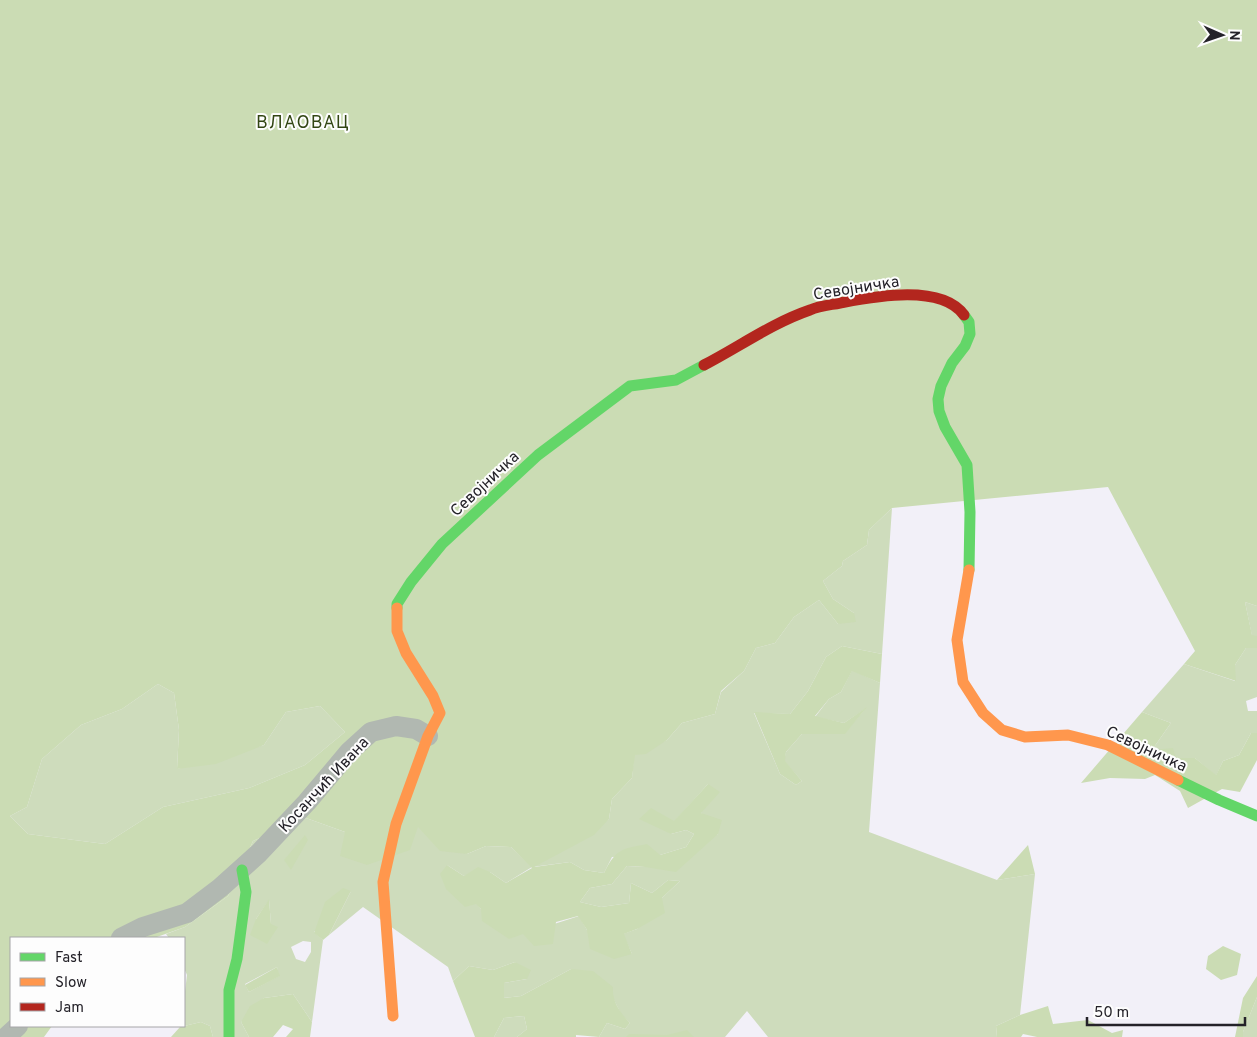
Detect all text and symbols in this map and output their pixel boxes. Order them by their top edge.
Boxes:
north arrow [1197,10,1247,60]
text: N [1225,30,1242,41]
district label: ВЛАОВАЦ [256,112,350,135]
street label: Севојничка [812,272,901,306]
street label: Севојничка [447,448,524,521]
street label: Севојничка [1103,722,1190,777]
street label: Косанчић Ивана [275,733,374,837]
legend [10,937,185,1027]
text: Fast [55,949,83,968]
text: Slow [55,974,87,993]
scale bar [1087,994,1244,1026]
text: Jam [55,999,84,1018]
text: 50 m [1094,1004,1129,1023]

